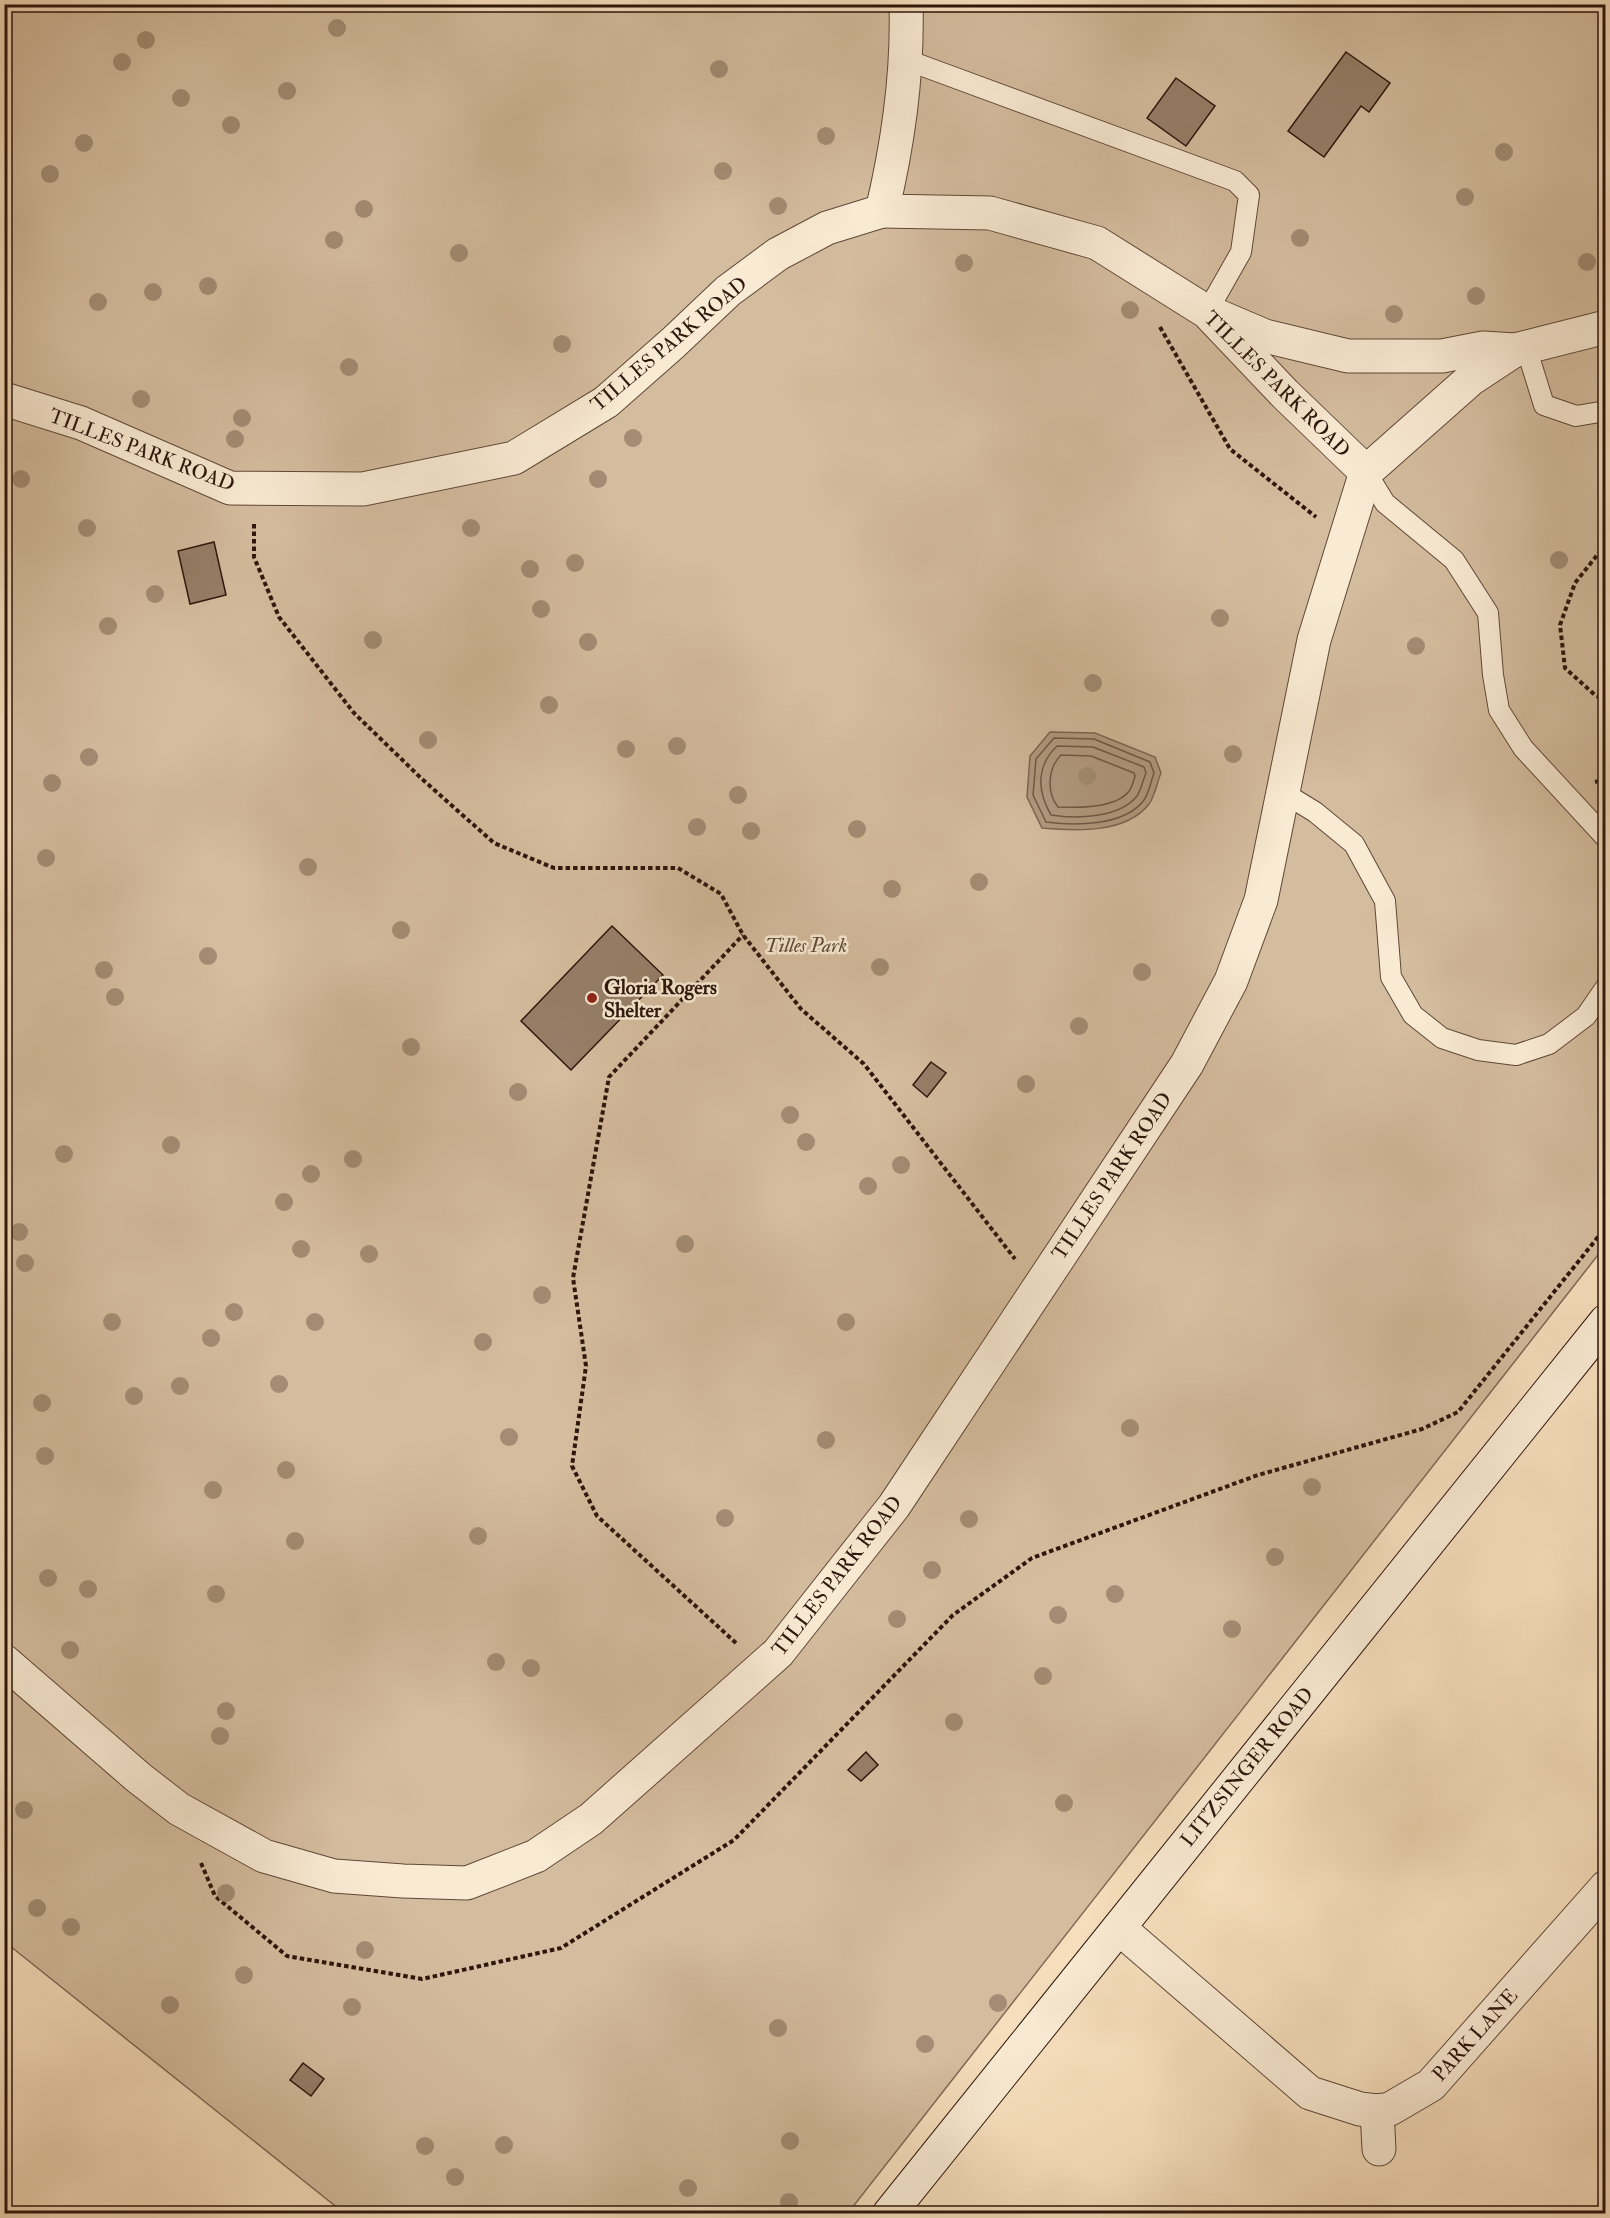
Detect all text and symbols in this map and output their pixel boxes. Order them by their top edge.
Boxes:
street label: TILLES PARK ROAD [586,271,752,417]
street label: TILLES PARK ROAD [1199,306,1355,462]
street label: TILLES PARK ROAD [46,403,238,497]
park label: Tilles Park [765,933,847,958]
place label: Gloria Rogers Shelter [604,975,717,1023]
marker: Gloria Rogers Shelter [585,991,599,1005]
street label: TILLES PARK ROAD [1047,1087,1177,1265]
street label: TILLES PARK ROAD [767,1491,907,1661]
street label: LITZSINGER ROAD [1175,1682,1319,1852]
street label: PARK LANE [1427,1983,1523,2087]

